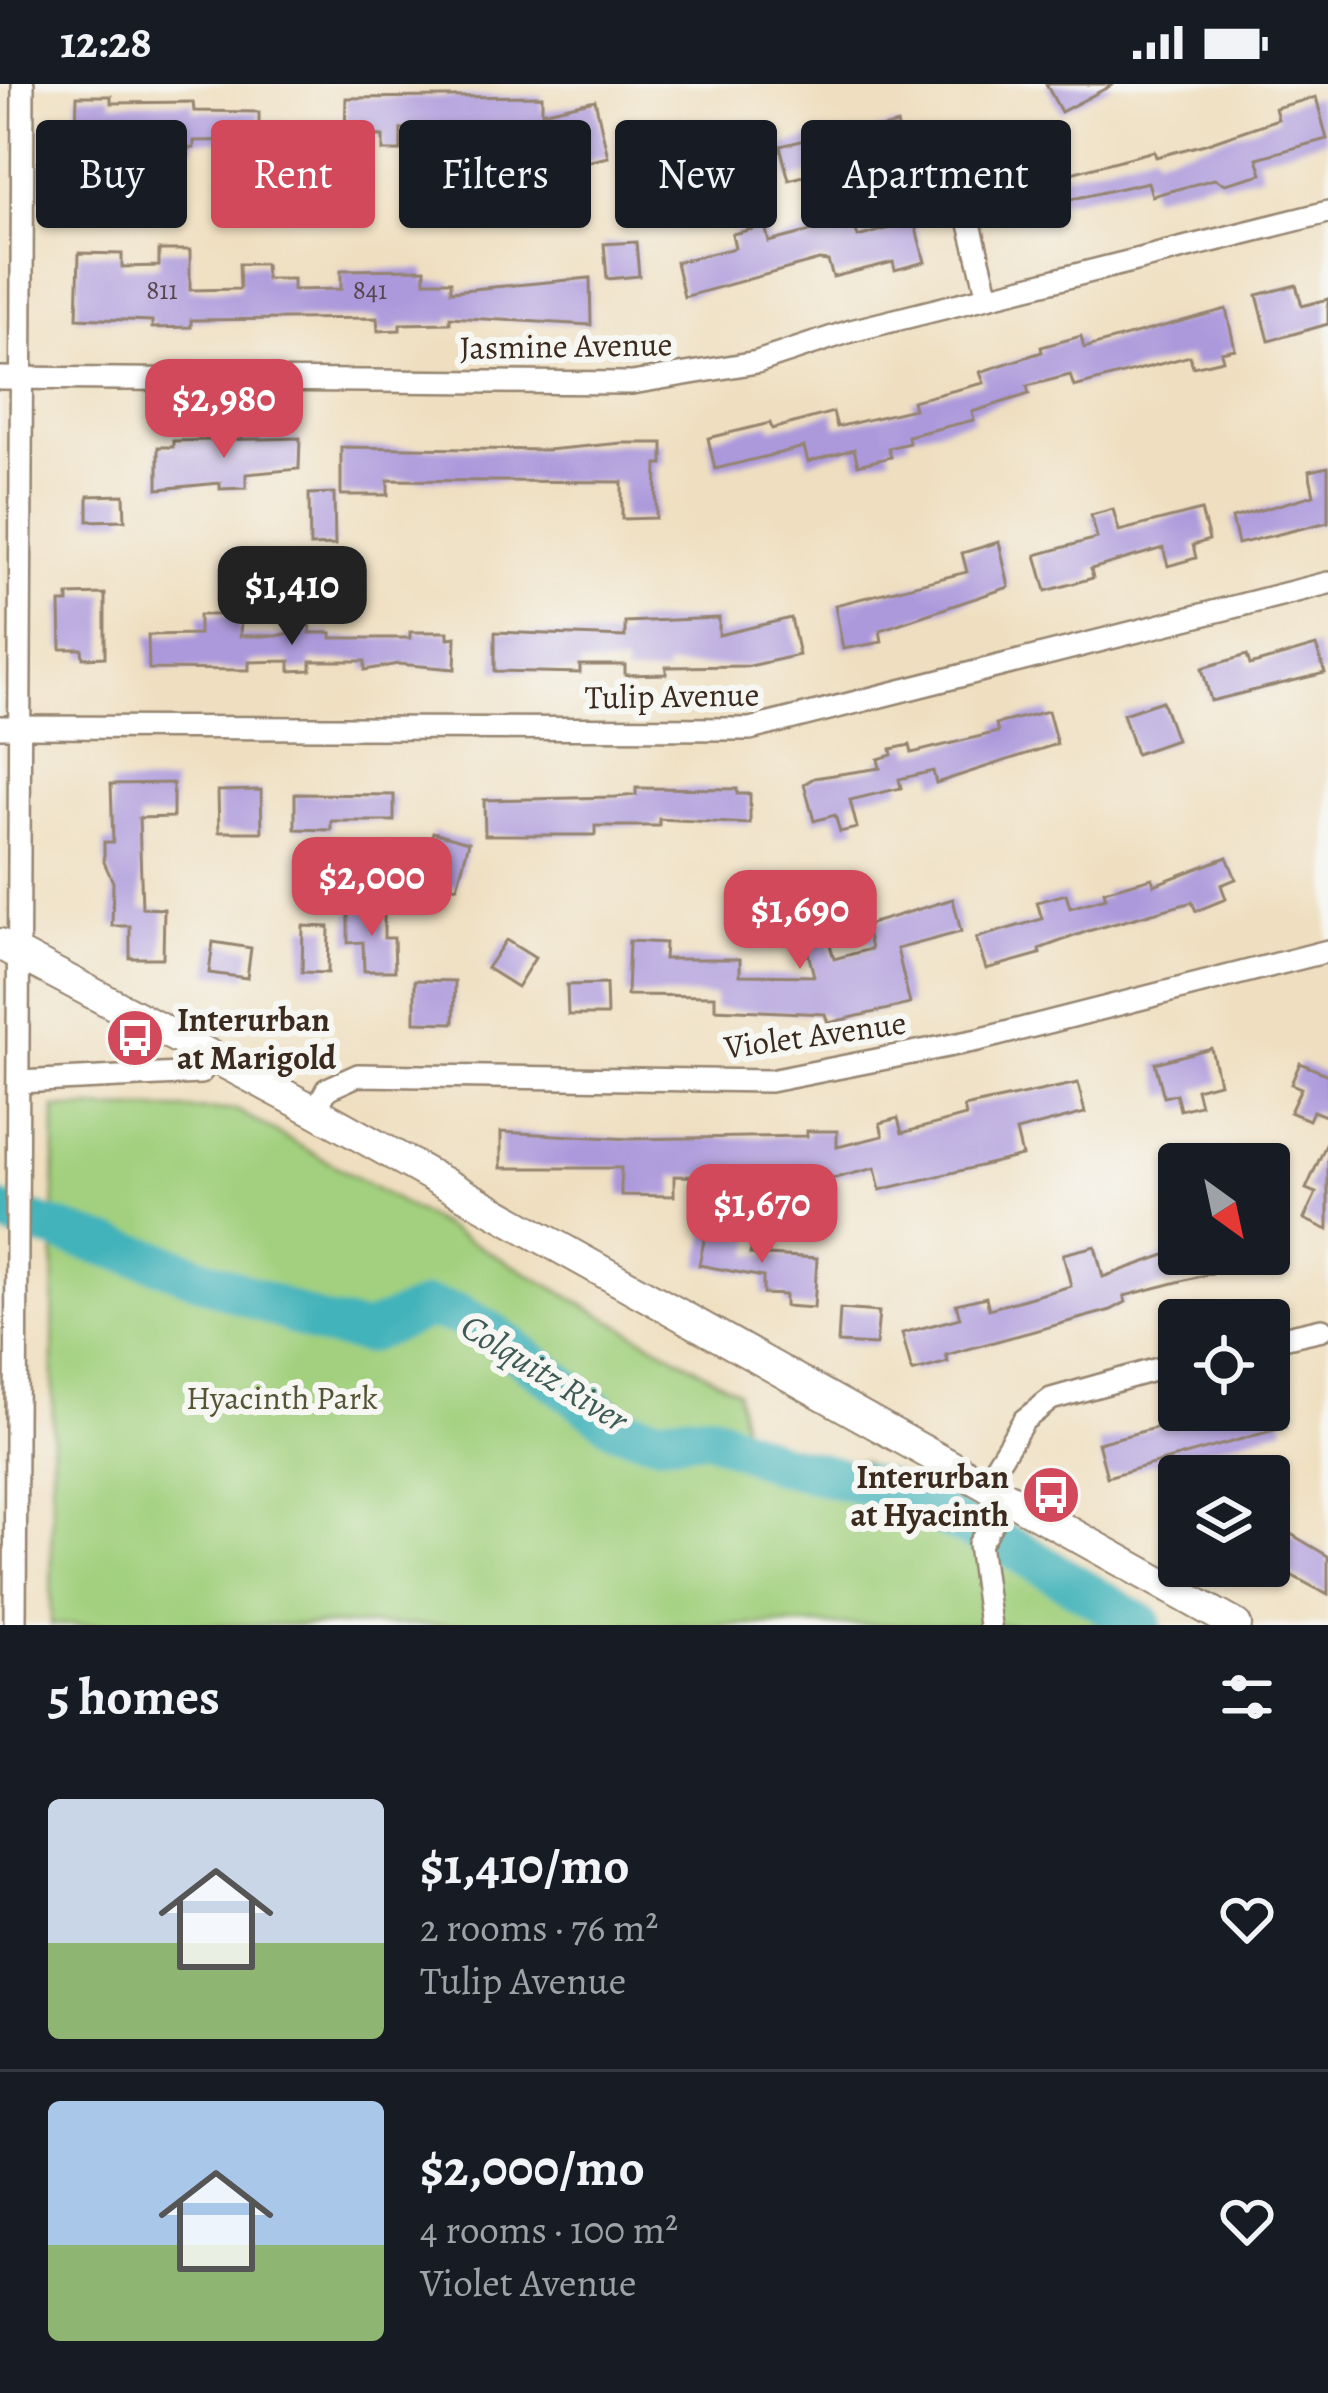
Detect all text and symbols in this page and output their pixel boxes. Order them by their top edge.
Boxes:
text: 12:28 [60,11,152,73]
chip: Buy [36,120,187,228]
chip: Rent [211,120,375,228]
chip: Filters [399,120,591,228]
chip: New [615,120,777,228]
chip: Apartment [801,120,1071,228]
house number: 811 [146,272,178,308]
house number: 841 [353,272,387,308]
street label: Jasmine Avenue [459,321,673,370]
pin: $2,980 [126,359,322,461]
text: $2,980 [172,371,276,424]
pin: $1,410 [194,546,390,648]
text: $1,410 [245,558,339,611]
street label: Tulip Avenue [584,671,760,720]
pin: $2,000 [274,837,470,939]
text: $2,000 [319,849,425,902]
pin: $1,690 [702,870,898,972]
text: $1,690 [751,882,849,935]
place label: Interurban at Marigold [177,997,337,1080]
street label: Violet Avenue [720,999,909,1070]
bus stop icon: Interurban at Marigold [104,1007,166,1069]
north arrow [1158,1143,1290,1275]
map controls [1158,1143,1290,1587]
pin: $1,670 [664,1164,860,1266]
text: $1,670 [713,1176,811,1229]
button: locate [1158,1299,1290,1431]
water label: Colquitz River [452,1302,639,1444]
park label: Hyacinth Park [186,1375,378,1420]
place label: Interurban at Hyacinth [850,1454,1009,1537]
button: layers [1158,1455,1290,1587]
bus stop icon: Interurban at Hyacinth [1020,1464,1082,1526]
text: 5 homes [48,1662,220,1732]
icon: filters [1214,1664,1280,1730]
text: $1,410/mo [420,1831,629,1901]
icon: home [144,1847,288,1991]
icon: heart [1214,1886,1280,1952]
text: 2 rooms · 76 m² [420,1901,658,1954]
text: Tulip Avenue [420,1954,626,2007]
text: $2,000/mo [420,2133,645,2203]
icon: home [144,2149,288,2293]
icon: heart [1214,2188,1280,2254]
text: 4 rooms · 100 m² [420,2203,678,2256]
text: Violet Avenue [420,2256,636,2309]

